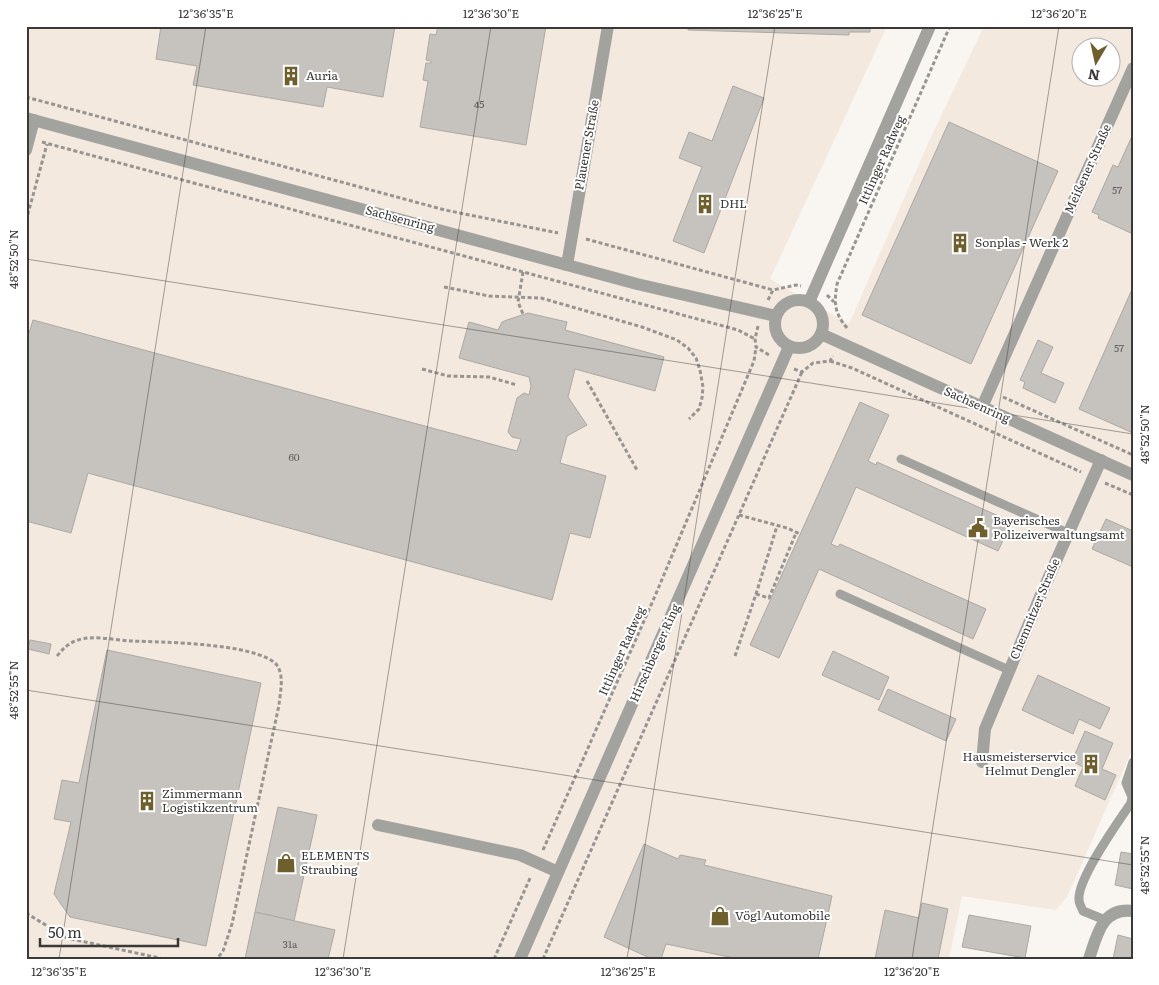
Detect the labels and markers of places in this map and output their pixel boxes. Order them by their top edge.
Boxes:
building icon: Auria [280,65,302,87]
place label: Auria [306,66,339,84]
building icon: DHL [694,193,716,215]
place label: DHL [720,194,747,212]
building icon: Sonplas - Werk 2 [949,232,971,254]
place label: Sonplas - Werk 2 [975,233,1068,251]
place label: Bayerisches Polizeiverwaltungsamt [993,511,1125,543]
public building icon: Bayerisches Polizeiverwaltungsamt [967,517,989,539]
place label: Hausmeisterservice Helmut Dengler [963,747,1076,779]
building icon: Hausmeisterservice Helmut Dengler [1080,753,1102,775]
place label: Zimmermann Logistikzentrum [162,784,258,816]
building icon: Zimmermann Logistikzentrum [136,790,158,812]
place label: ELEMENTS Straubing [301,846,369,878]
shop icon: ELEMENTS Straubing [275,852,297,874]
shop icon: Vögl Automobile [709,905,731,927]
place label: Vögl Automobile [735,906,830,924]

